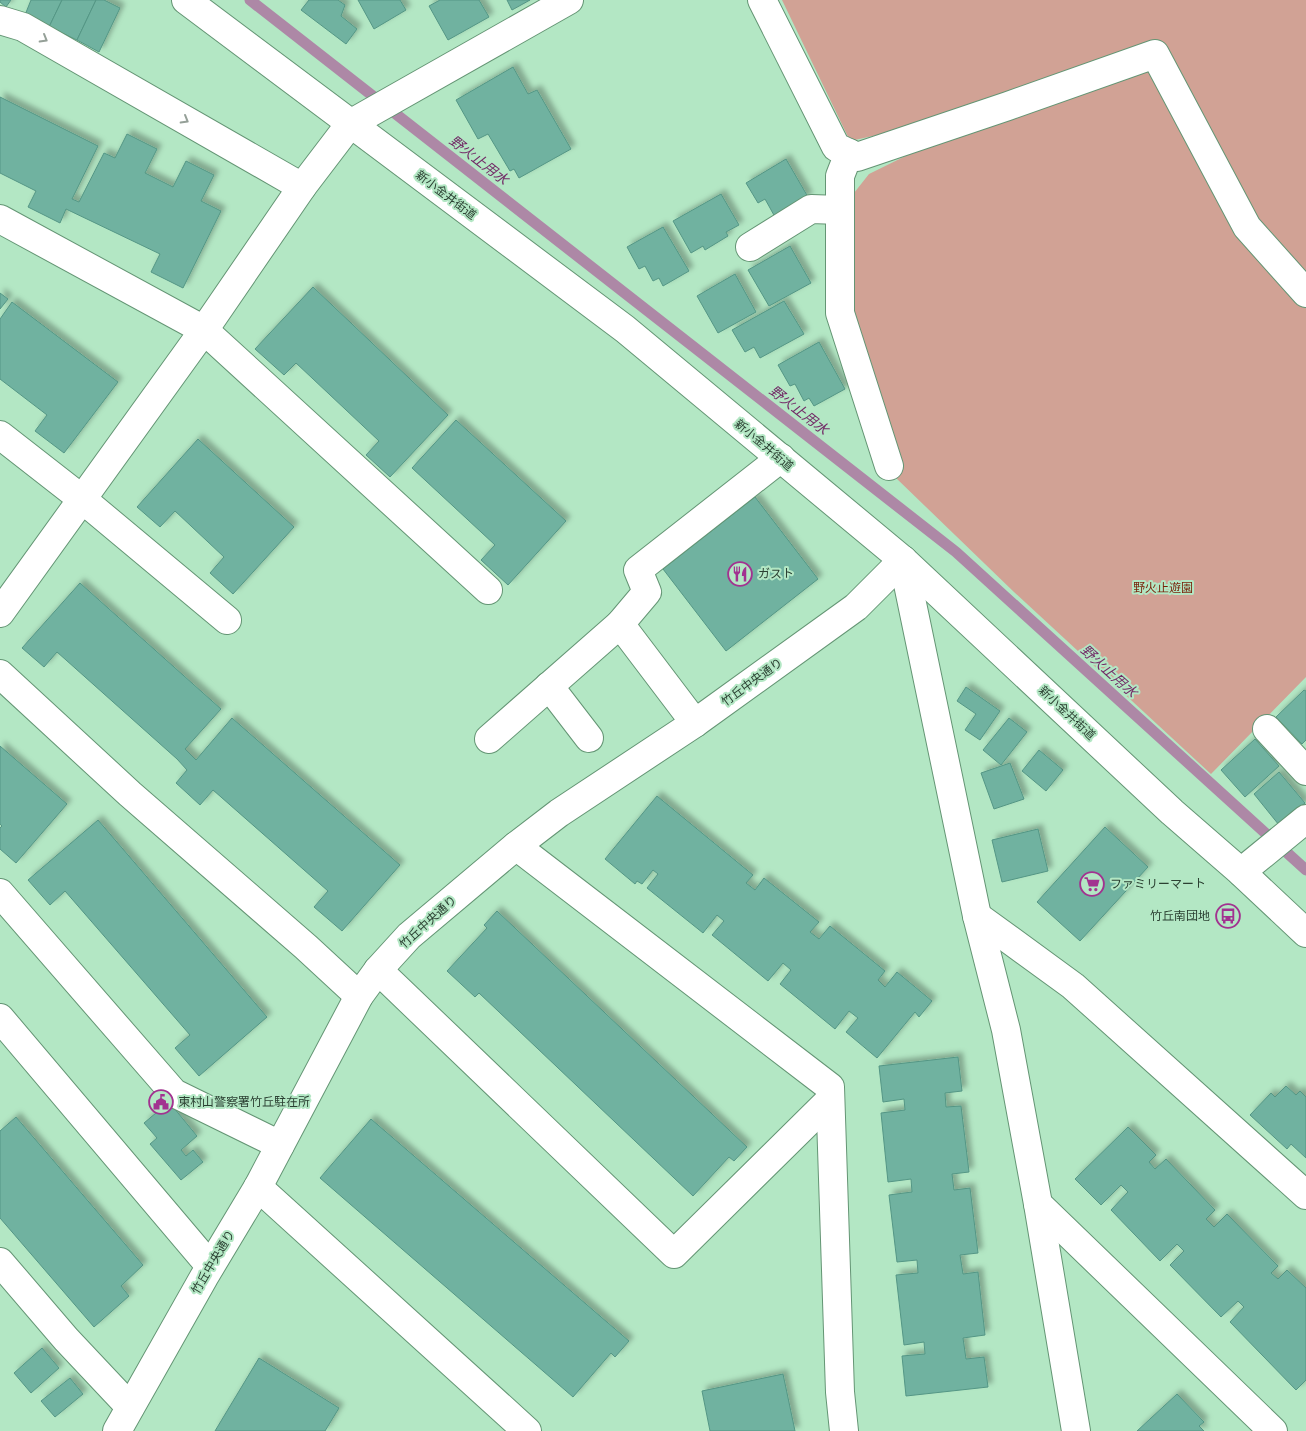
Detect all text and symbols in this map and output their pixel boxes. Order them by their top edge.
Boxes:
one-way arrow [39,33,48,43]
one-way arrow [180,114,189,124]
water label: 野火止用水 [446,131,514,190]
street label: 新小金井街道 [413,167,480,222]
water label: 野火止用水 [766,381,834,440]
street label: 新小金井街道 [732,416,797,474]
restaurant icon: ガスト [727,561,753,587]
place label: ガスト [758,566,794,581]
park label: 野火止遊園 [1133,580,1193,595]
water label: 野火止用水 [1077,641,1143,702]
street label: 竹丘中央通り [718,654,785,709]
street label: 新小金井街道 [1036,683,1099,743]
supermarket icon: ファミリーマート [1079,871,1105,897]
place label: ファミリーマート [1110,876,1206,891]
street label: 竹丘中央通り [396,892,459,951]
bus stop icon: 竹丘南団地 [1215,903,1241,929]
place label: 竹丘南団地 [1150,908,1210,923]
public building icon: 東村山警察署竹丘駐在所 [148,1089,174,1115]
place label: 東村山警察署竹丘駐在所 [178,1094,310,1109]
street label: 竹丘中央通り [188,1227,238,1296]

